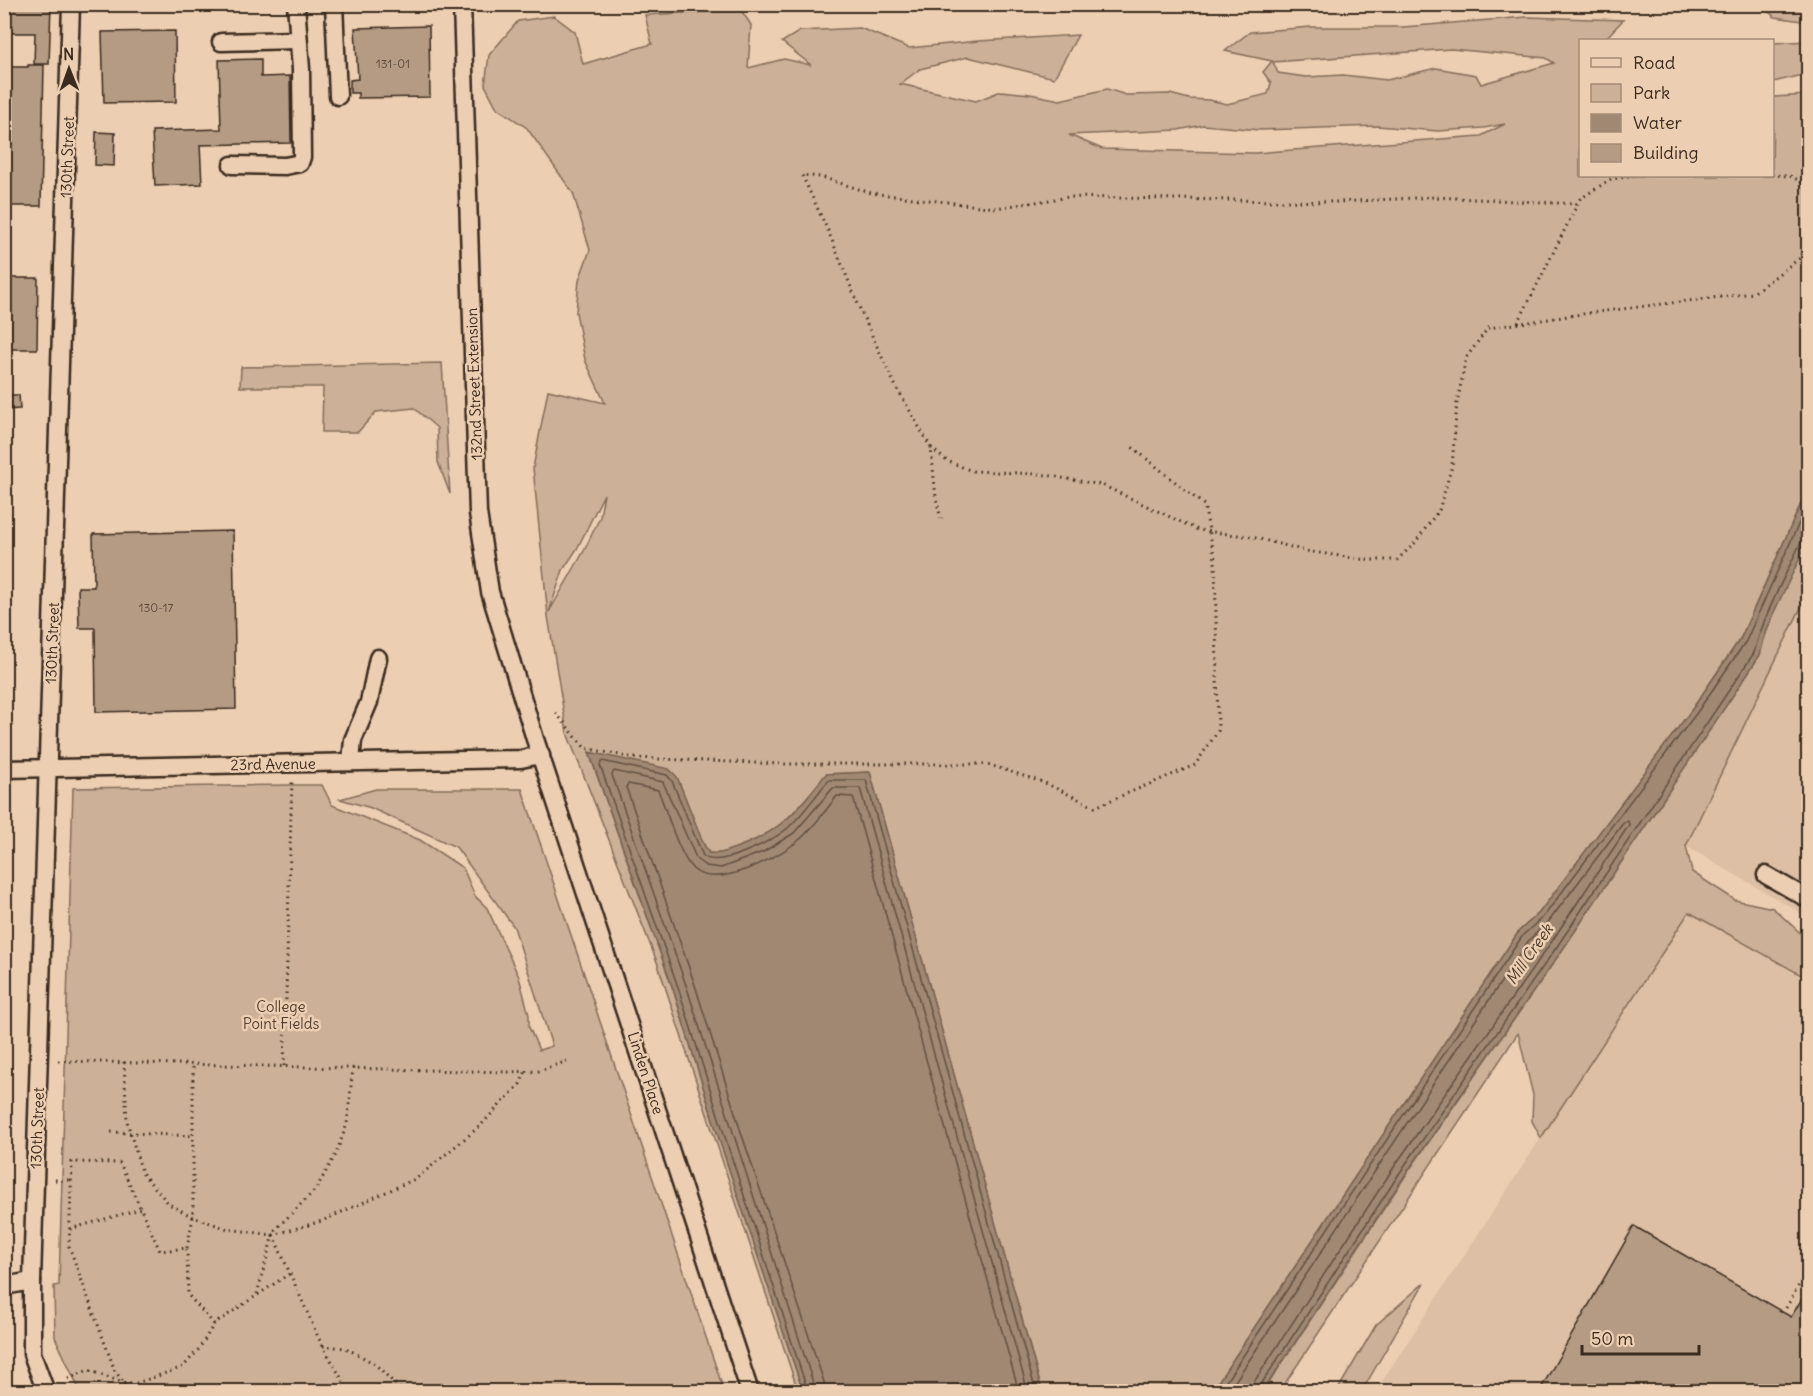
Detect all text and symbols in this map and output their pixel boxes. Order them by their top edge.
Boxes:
north arrow [39,39,99,99]
legend [1579,39,1774,177]
text: N [63,44,74,64]
text: Road [1633,51,1676,74]
house number: 131-01 [376,56,410,71]
text: Park [1633,81,1670,104]
text: Water [1633,111,1683,134]
street label: 130th Street [56,116,78,198]
text: Building [1633,141,1698,164]
street label: 132nd Street Extension [462,307,486,461]
house number: 130-17 [139,600,173,615]
street label: 130th Street [41,602,63,684]
street label: 23rd Avenue [230,754,316,774]
water label: Mill Creek [1501,918,1558,988]
park label: College Point Fields [243,997,319,1033]
street label: Linden Place [624,1029,668,1117]
street label: 130th Street [26,1087,48,1169]
scale bar [1582,1318,1699,1356]
text: 50 m [1591,1327,1633,1350]

